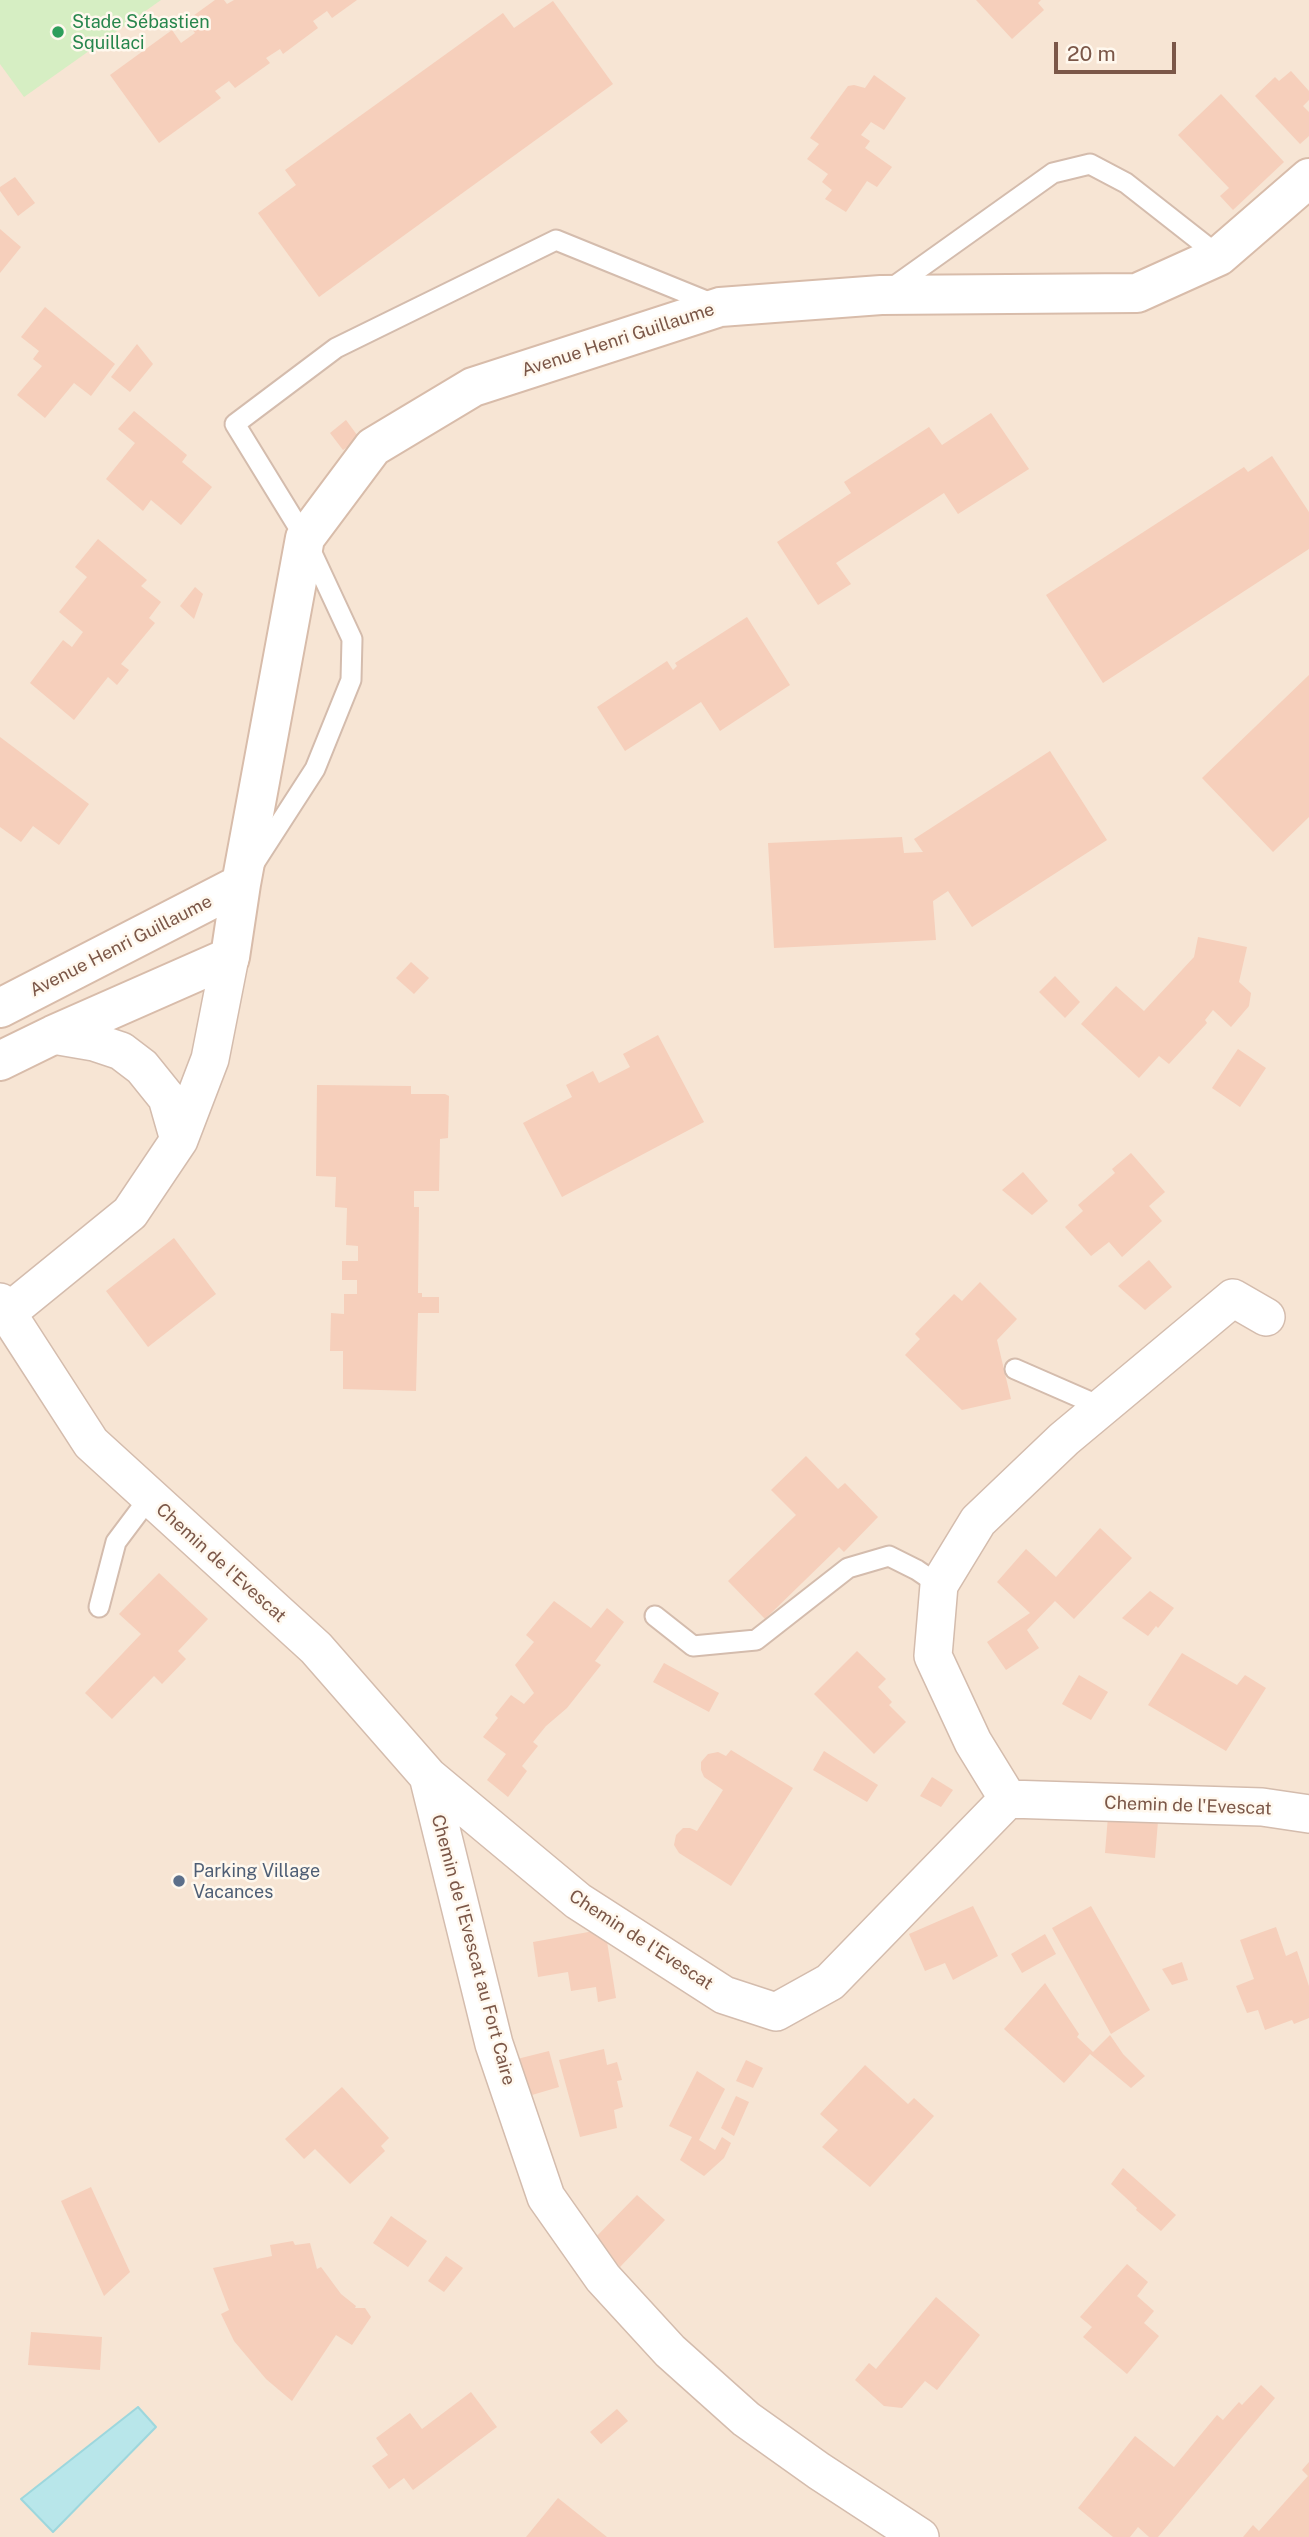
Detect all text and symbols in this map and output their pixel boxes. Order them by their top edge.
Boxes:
place label: Stade Sébastien Squillaci [72,11,210,54]
marker: Stade Sébastien Squillaci [50,24,66,40]
scale bar [1057,28,1180,72]
text: 20 m [1067,41,1116,66]
street label: Avenue Henri Guillaume [519,299,717,381]
street label: Avenue Henri Guillaume [26,891,216,1001]
street label: Chemin de l'Evescat [152,1499,290,1627]
street label: Chemin de l'Evescat [1104,1792,1272,1820]
street label: Chemin de l'Evescat au Fort Caire [426,1812,520,2088]
place label: Parking Village Vacances [193,1860,320,1902]
marker: Parking Village Vacances [171,1873,187,1889]
street label: Chemin de l'Evescat [565,1885,717,1995]

